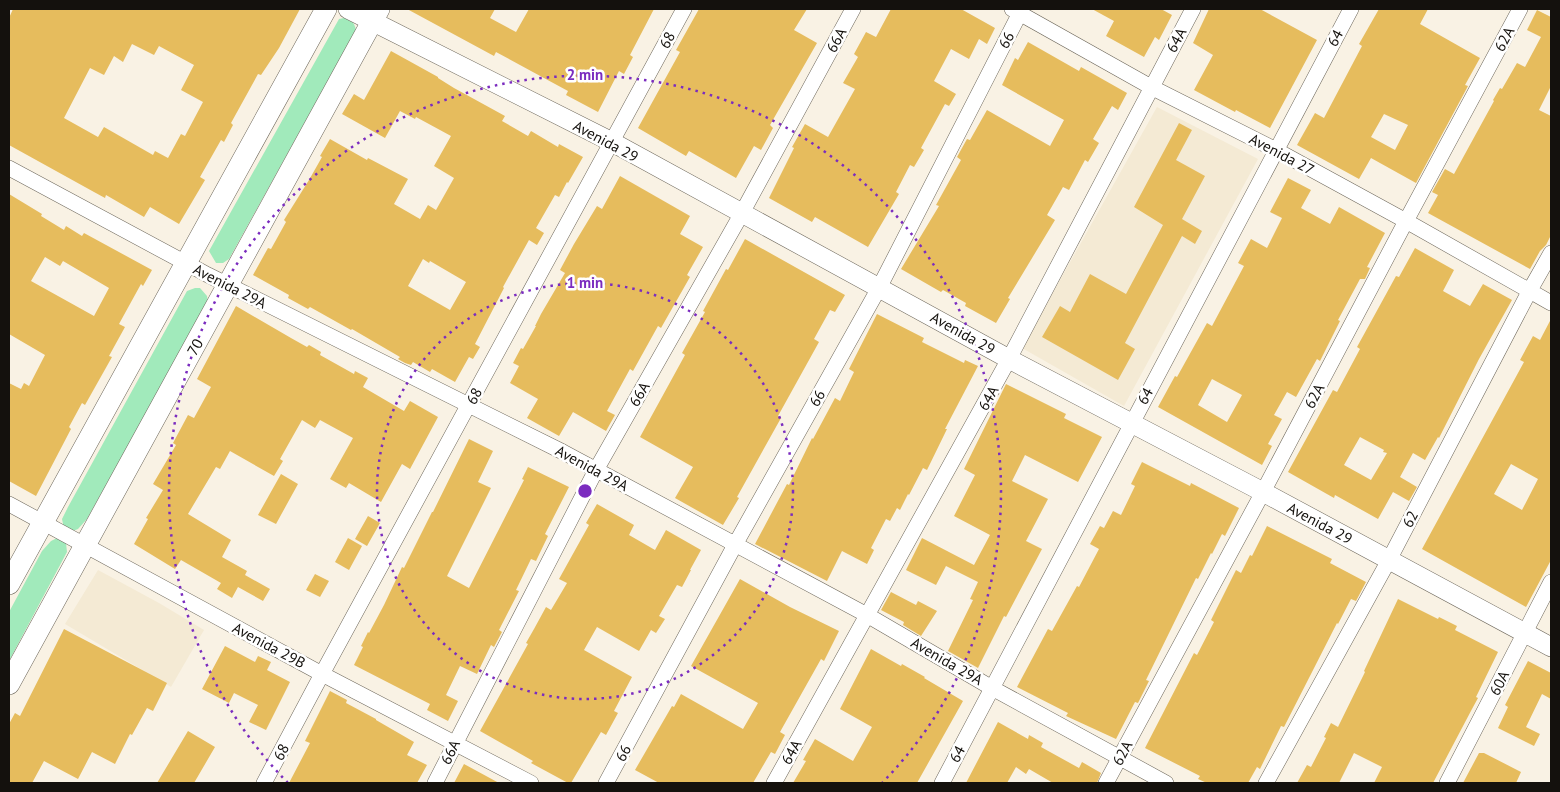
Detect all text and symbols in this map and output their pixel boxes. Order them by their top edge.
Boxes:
street label: 62A [1490,23,1518,55]
street label: 66A [822,24,850,56]
street label: 64A [1162,24,1190,56]
street label: 64 [1323,26,1347,50]
street label: 68 [655,28,679,52]
street label: 66 [994,28,1018,52]
text: 2 min [567,65,603,84]
street label: Avenida 29 [570,116,642,166]
street label: Avenida 27 [1246,129,1318,179]
street label: Avenida 29A [190,259,270,313]
text: 1 min [567,273,603,292]
street label: Avenida 29 [927,307,999,359]
street label: 70 [183,335,207,359]
street label: 66A [624,378,654,410]
street label: 62A [1300,380,1328,412]
street label: 64A [974,382,1003,414]
street label: 68 [462,384,486,408]
street label: 64 [1133,384,1157,408]
street label: 66 [805,386,829,410]
street label: Avenida 29A [552,441,632,495]
centre of rings [576,482,594,500]
street label: Avenida 29 [1284,498,1356,548]
street label: 62 [1398,507,1422,531]
street label: Avenida 29B [229,618,309,672]
street label: Avenida 29A [908,633,986,689]
street label: 60A [1485,667,1513,699]
street label: 66A [436,736,464,767]
street label: 64A [777,736,806,768]
street label: 62A [1108,737,1136,769]
street label: 68 [269,740,293,764]
street label: 66 [611,741,635,765]
street label: 64 [945,742,969,766]

